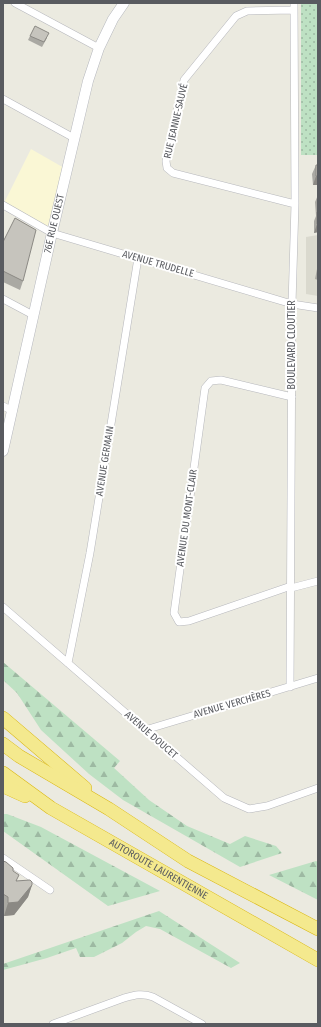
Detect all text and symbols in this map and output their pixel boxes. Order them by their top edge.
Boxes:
street label: RUE JEANNE-SAUVÉ [160,82,191,160]
street label: 76E RUE OUEST [42,193,67,254]
street label: AVENUE TRUDELLE [121,248,195,280]
street label: BOULEVARD CLOUTIER [286,300,298,390]
street label: AVENUE GERMAIN [94,425,116,497]
street label: AVENUE DU MONT-CLAIR [174,468,200,567]
street label: AVENUE VERCHÈRES [191,685,272,721]
street label: AVENUE DOUCET [122,709,180,762]
street label: AUTOROUTE LAURENTIENNE [107,836,210,902]

